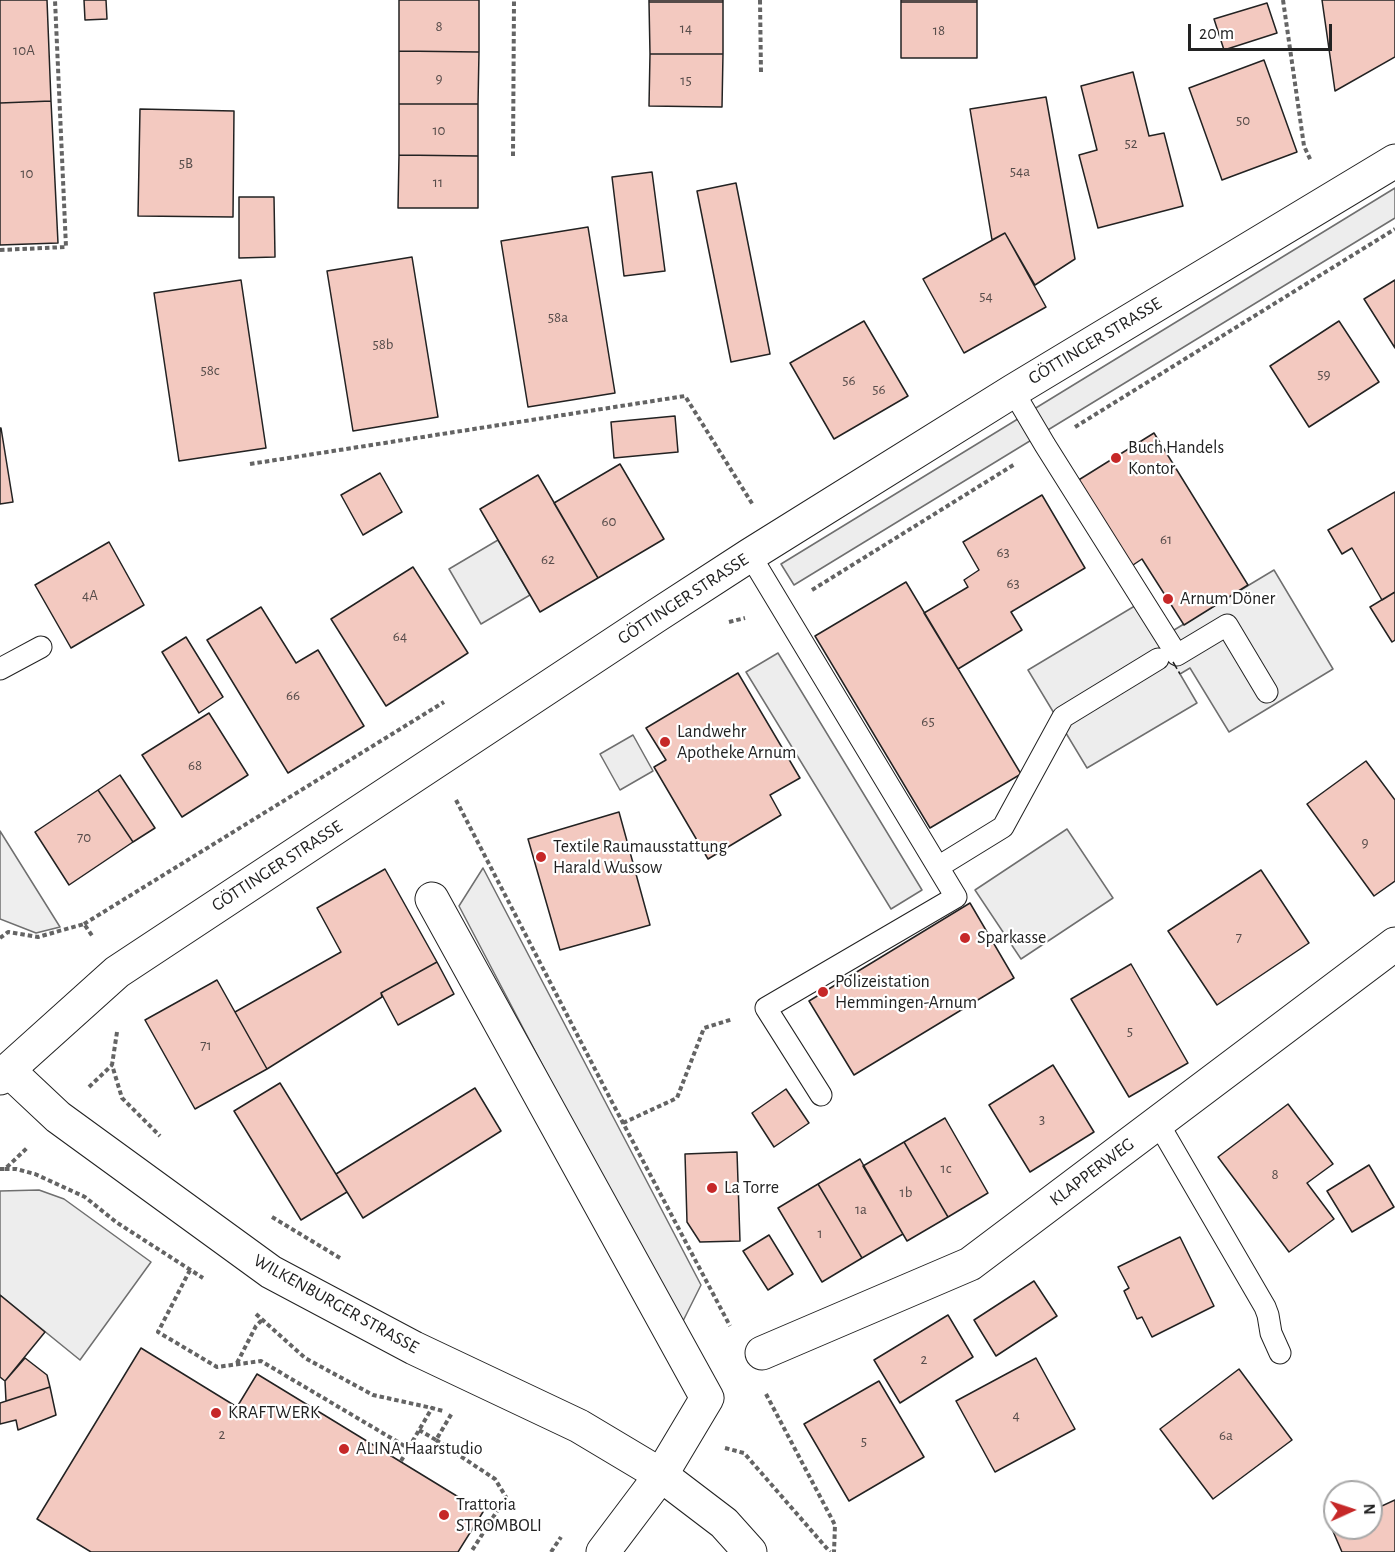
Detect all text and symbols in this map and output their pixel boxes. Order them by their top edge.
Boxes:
scale bar [1191,12,1335,50]
house number: 8 [435,17,443,35]
house number: 14 [680,19,692,37]
house number: 18 [933,21,945,39]
text: 20 m [1199,25,1234,43]
house number: 10A [13,41,35,59]
house number: 9 [435,69,443,87]
house number: 15 [680,71,692,89]
house number: 50 [1236,111,1250,129]
house number: 10 [432,121,446,139]
house number: 52 [1124,134,1138,152]
house number: 5B [179,154,193,172]
house number: 54a [1010,162,1030,180]
house number: 10 [20,164,34,182]
house number: 11 [433,173,443,191]
house number: 54 [979,287,993,305]
street label: GÖTTINGER STRASSE [1025,293,1165,389]
house number: 58a [548,308,568,326]
house number: 58b [372,335,394,353]
house number: 58c [200,361,220,379]
house number: 59 [1317,365,1331,383]
house number: 56 [842,371,856,389]
house number: 56 [872,380,886,398]
place label: Buch Handels Kontor [1128,437,1224,480]
marker: Buch Handels Kontor [1109,451,1123,465]
house number: 60 [602,512,616,530]
house number: 61 [1160,530,1172,548]
house number: 63 [996,543,1010,561]
street label: GÖTTINGER STRASSE [614,549,752,649]
house number: 62 [541,550,555,568]
house number: 63 [1006,574,1020,592]
house number: 4A [82,586,98,604]
place label: Arnum Döner [1180,588,1275,610]
marker: Arnum Döner [1161,592,1175,606]
house number: 64 [393,627,407,645]
house number: 66 [286,686,300,704]
house number: 65 [921,712,935,730]
place label: Landwehr Apotheke Arnum [677,721,796,764]
marker: Landwehr Apotheke Arnum [658,735,672,749]
house number: 68 [188,756,202,774]
street label: GÖTTINGER STRASSE [208,816,346,916]
house number: 70 [77,828,91,846]
house number: 9 [1361,833,1369,851]
place label: Textile Raumausstattung Harald Wussow [553,836,727,878]
marker: Textile Raumausstattung Harald Wussow [534,850,548,864]
place label: Sparkasse [977,927,1046,949]
house number: 7 [1236,928,1242,946]
marker: Sparkasse [958,931,972,945]
place label: Polizeistation Hemmingen-Arnum [835,971,977,1014]
marker: Polizeistation Hemmingen-Arnum [816,985,830,999]
house number: 5 [1127,1022,1133,1040]
house number: 71 [200,1036,212,1054]
house number: 3 [1039,1110,1045,1128]
street label: KLAPPERWEG [1046,1133,1138,1211]
house number: 1c [941,1159,951,1177]
house number: 8 [1271,1165,1279,1183]
place label: La Torre [724,1177,779,1199]
marker: La Torre [705,1181,719,1195]
house number: 1b [900,1183,912,1201]
house number: 1a [855,1200,867,1218]
house number: 1 [817,1224,823,1242]
street label: WILKENBURGER STRASSE [250,1250,422,1358]
house number: 2 [921,1350,927,1368]
place label: KRAFTWERK [228,1402,320,1424]
marker: KRAFTWERK [209,1406,223,1420]
house number: 4 [1012,1406,1020,1424]
house number: 2 [219,1425,225,1443]
house number: 6a [1219,1426,1233,1444]
house number: 5 [861,1432,867,1450]
place label: ALINA Haarstudio [356,1438,483,1460]
marker: ALINA Haarstudio [337,1442,351,1456]
north arrow [1323,1480,1383,1540]
place label: Trattoria STROMBOLI [456,1494,542,1537]
text: N [1361,1503,1377,1515]
marker: Trattoria STROMBOLI [437,1508,451,1522]

